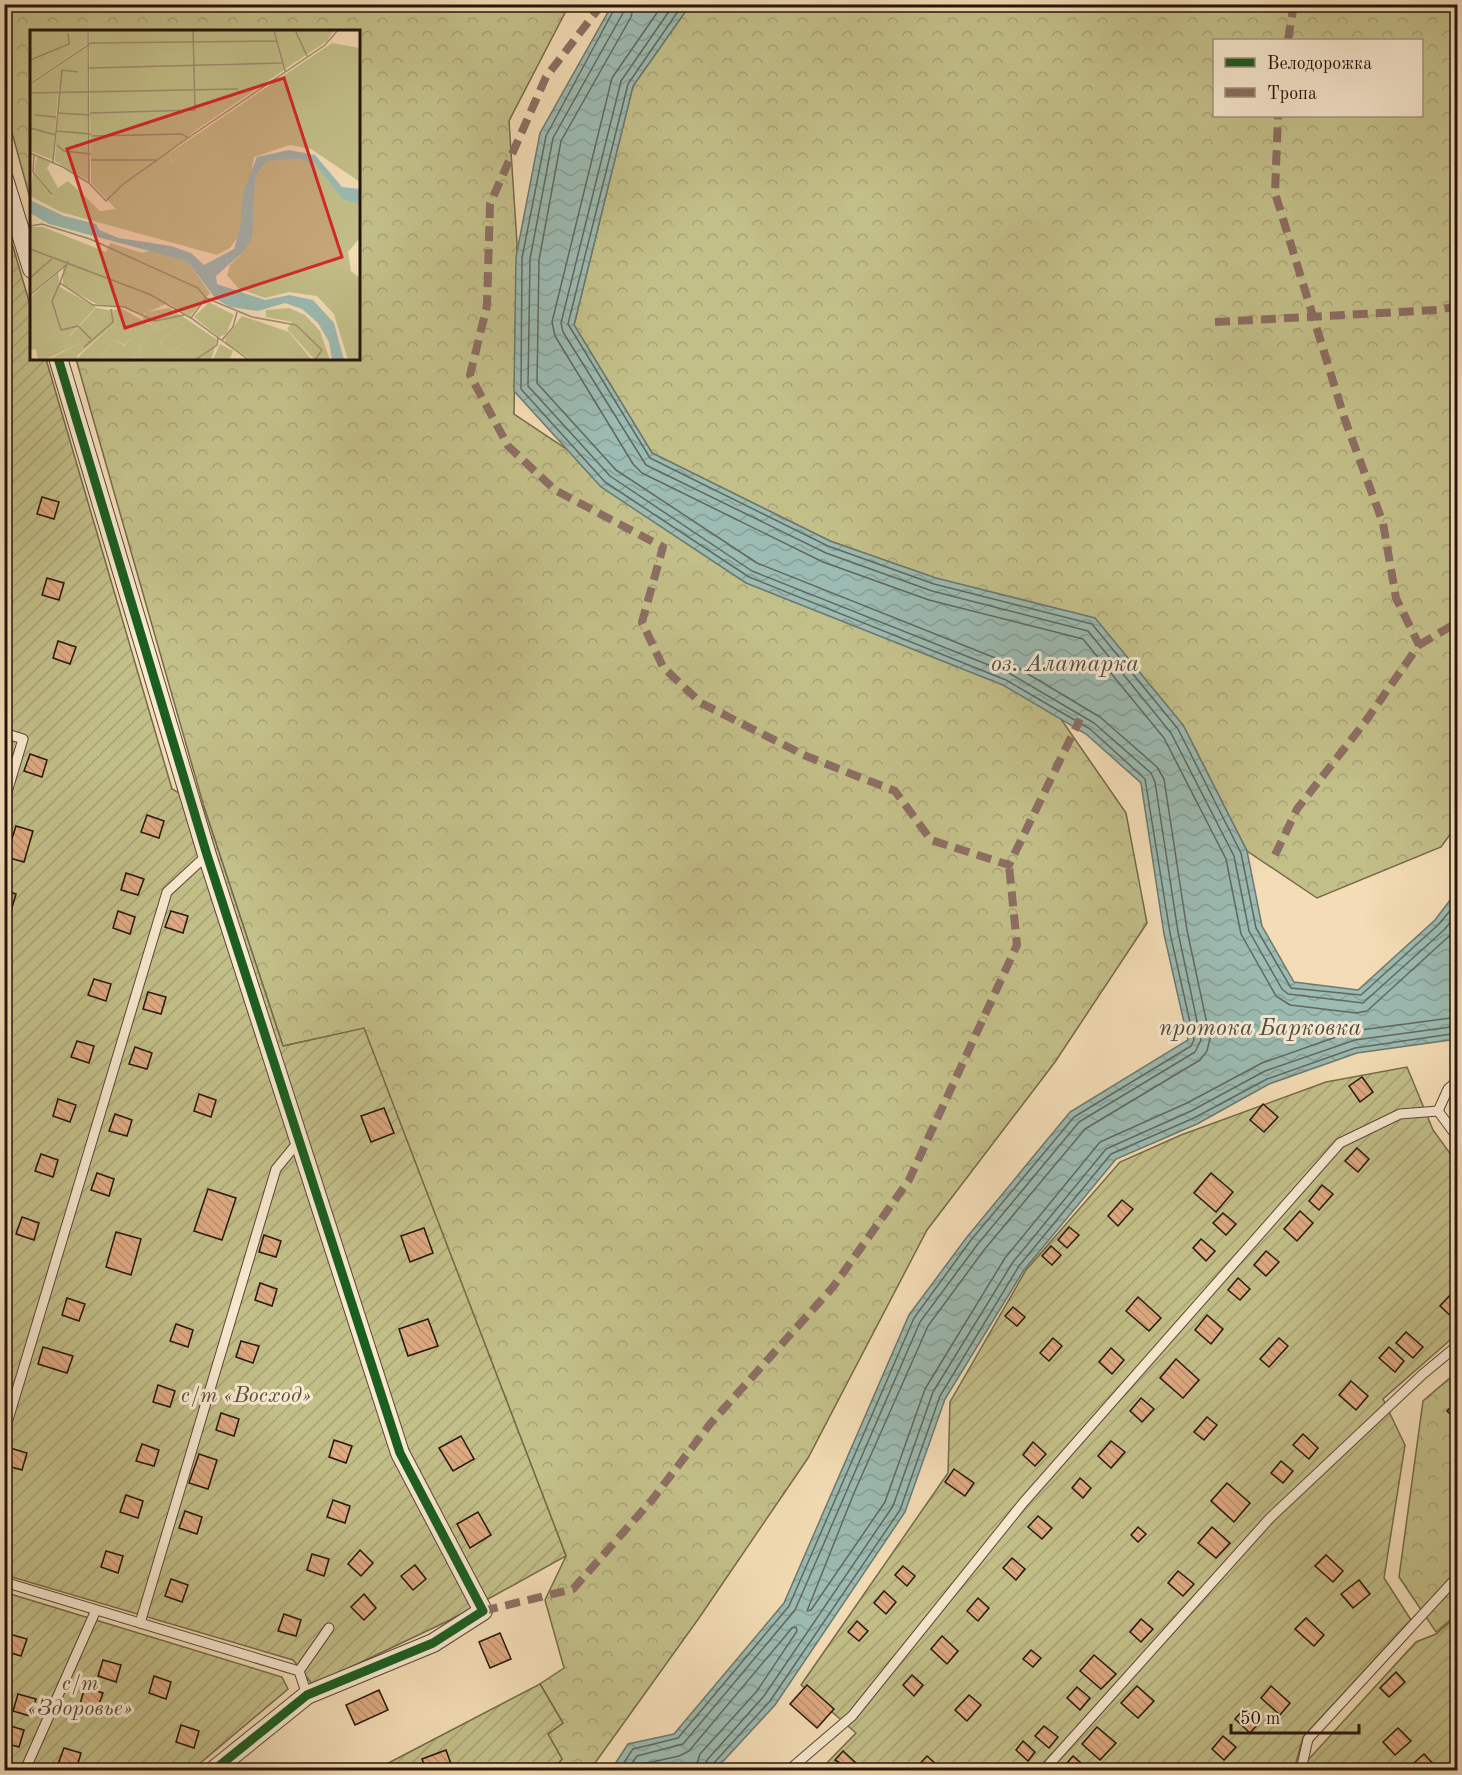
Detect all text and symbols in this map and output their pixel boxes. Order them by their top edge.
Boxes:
inset map [30,30,360,360]
legend [1213,39,1423,117]
text: Велодорожка [1267,55,1372,73]
text: Тропа [1267,85,1317,103]
water label: оз. Алатарка [991,653,1139,677]
water label: протока Барковка [1159,1017,1361,1041]
park label: с/т «Восход» [181,1385,311,1407]
park label: с/т «Здоровье» [28,1673,132,1720]
scale bar [1231,1697,1358,1735]
text: 50 m [1240,1710,1280,1728]

